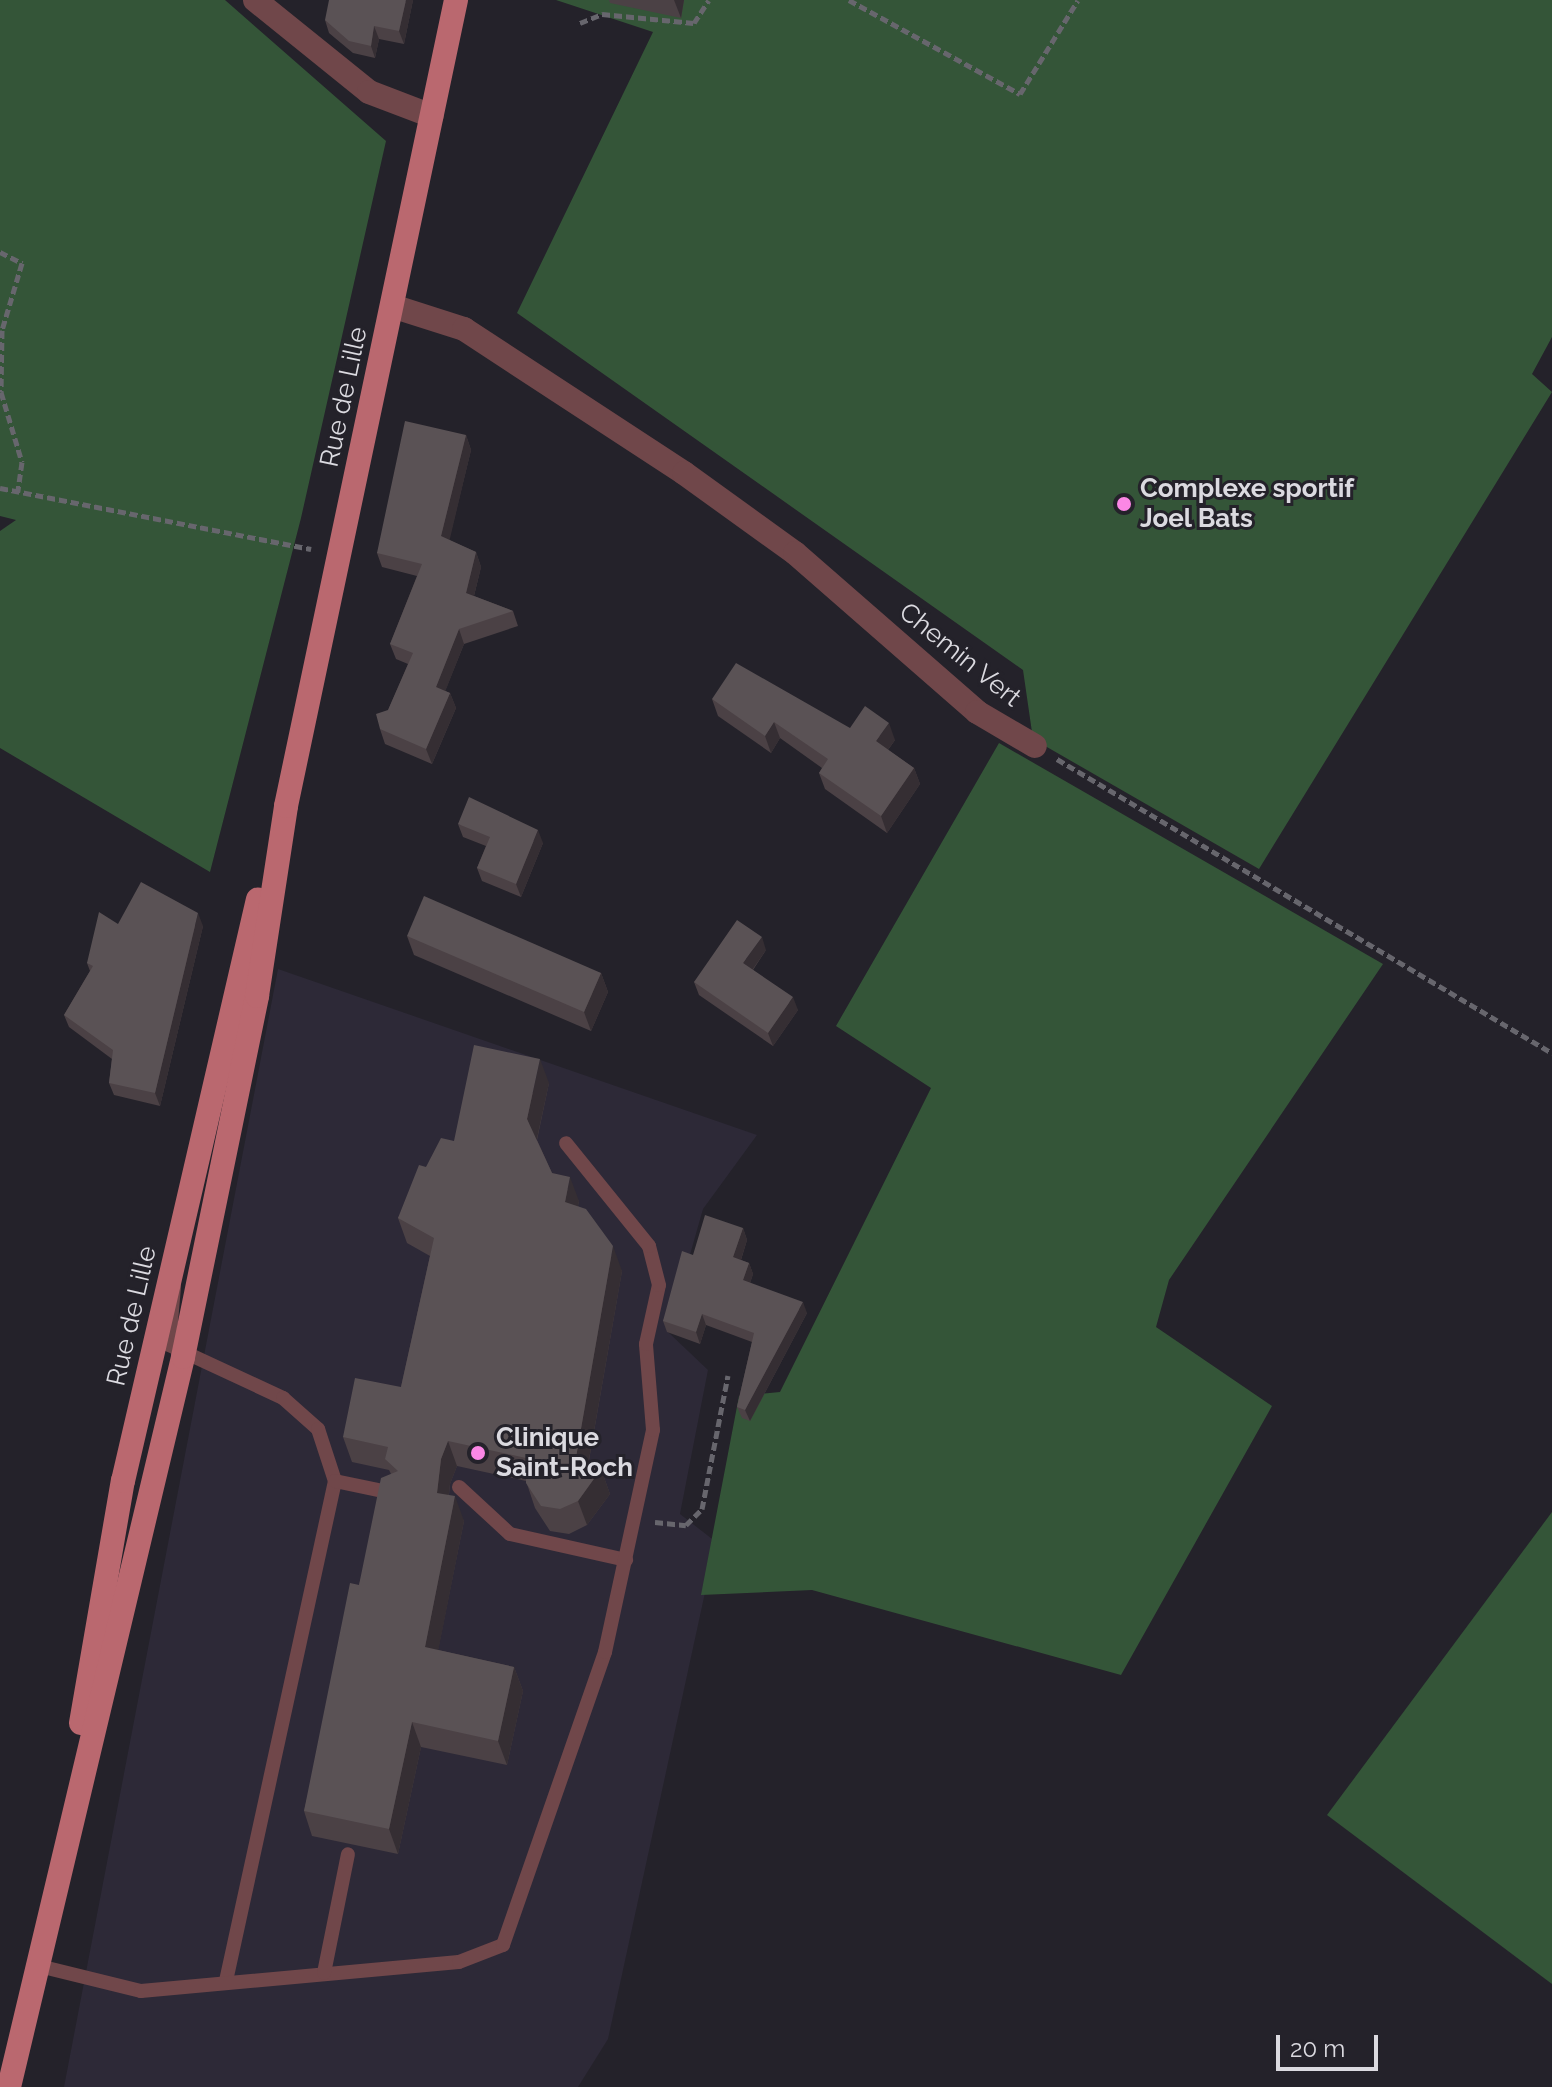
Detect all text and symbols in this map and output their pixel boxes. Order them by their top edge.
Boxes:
street label: Rue de Lille [314,324,374,470]
place label: Complexe sportif Joel Bats [1140,473,1354,534]
marker: Complexe sportif Joel Bats [1115,495,1133,513]
street label: Chemin Vert [892,596,1028,714]
street label: Rue de Lille [101,1243,163,1389]
place label: Clinique Saint-Roch [496,1422,633,1484]
marker: Clinique Saint-Roch [467,1442,489,1464]
scale bar [1280,2019,1382,2069]
text: 20 m [1290,2034,1345,2063]

